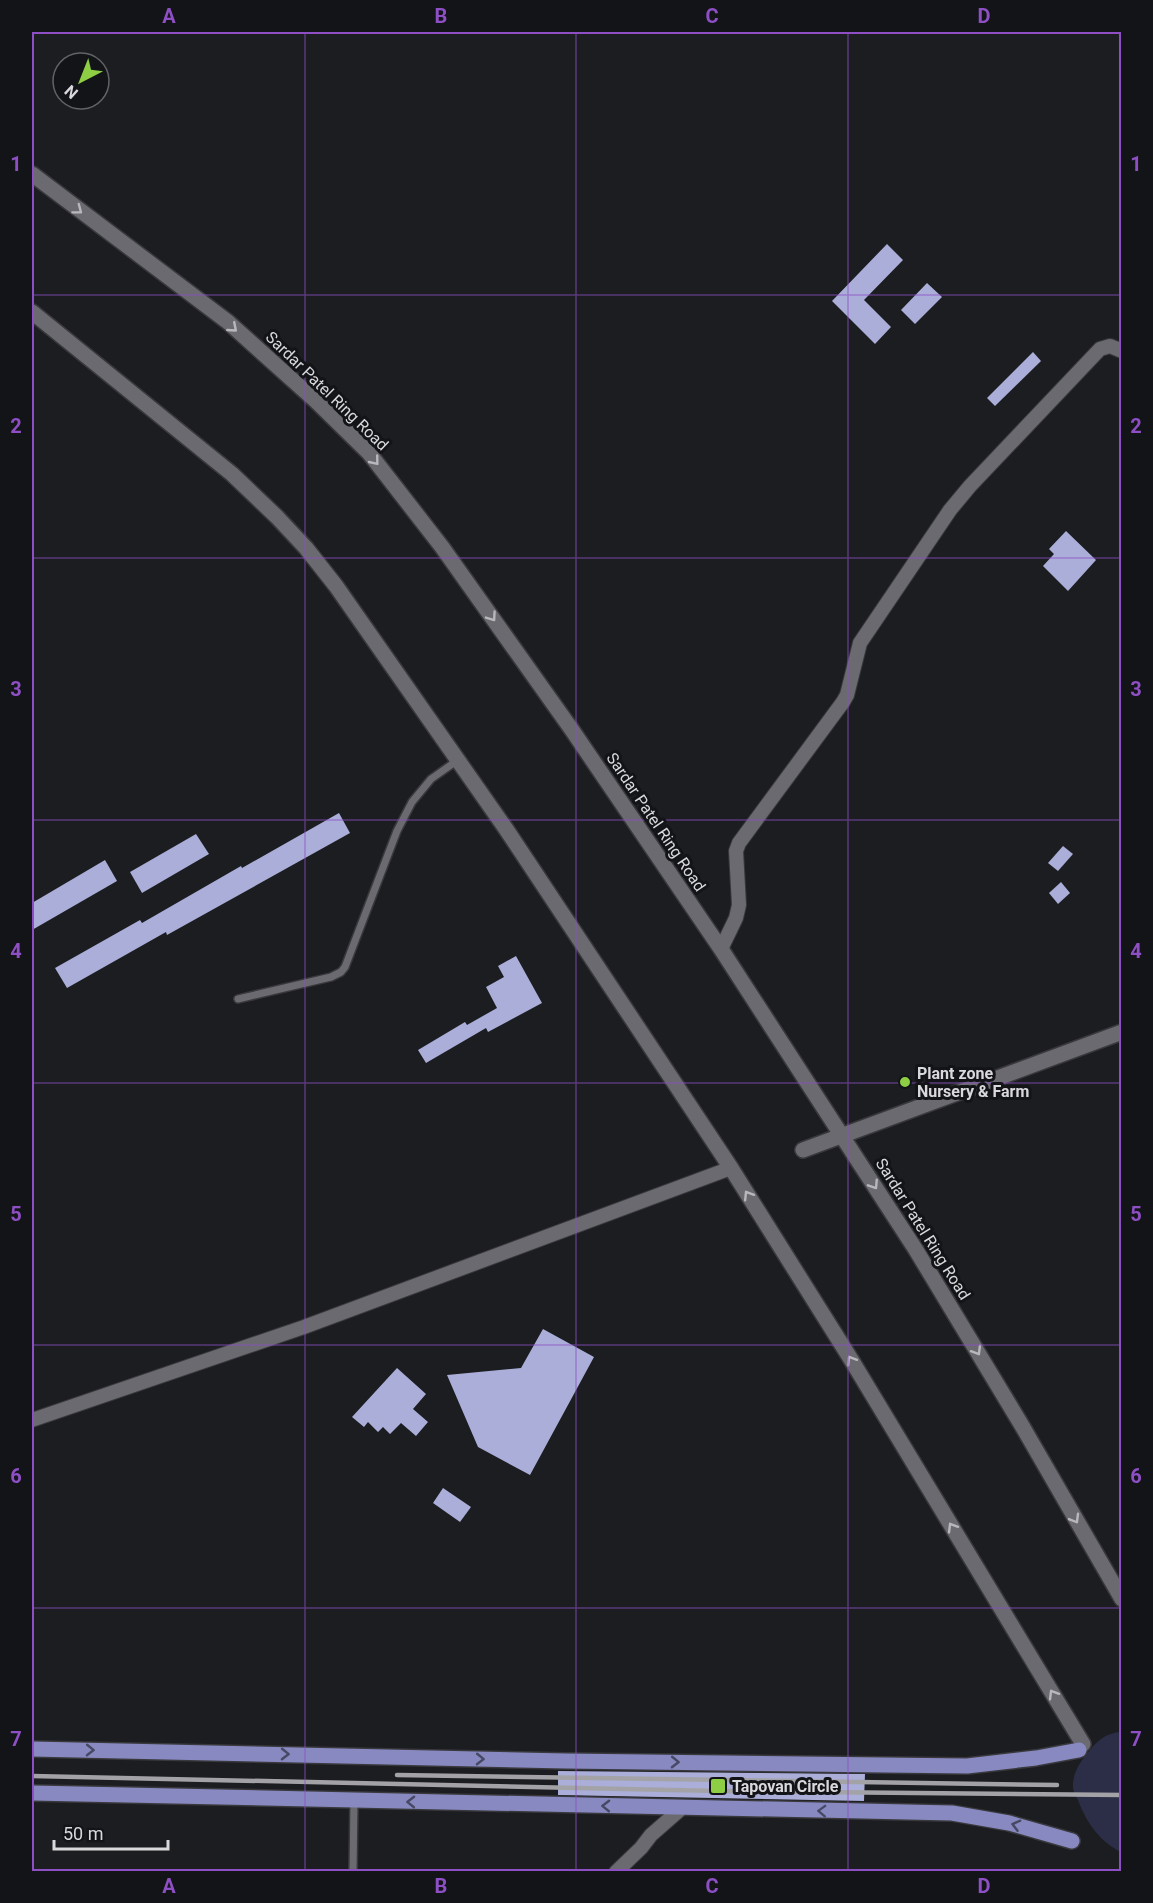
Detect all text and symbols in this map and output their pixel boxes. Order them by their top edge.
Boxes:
text: A [162,4,176,28]
text: B [435,4,447,28]
text: C [705,4,719,28]
text: D [978,4,991,28]
north arrow [51,51,111,111]
text: N [61,81,82,103]
text: 1 [10,152,22,176]
text: 1 [1130,152,1142,176]
one-way arrow [72,202,83,213]
one-way arrow [226,321,237,332]
street label: Sardar Patel Ring Road [262,328,392,454]
text: 2 [10,414,22,438]
text: 2 [1130,414,1142,438]
one-way arrow [368,454,379,465]
one-way arrow [485,611,496,622]
text: 3 [10,677,22,701]
text: 3 [1130,677,1142,701]
street label: Sardar Patel Ring Road [603,749,709,895]
text: 4 [10,939,22,963]
text: 4 [1130,939,1142,963]
place label: Plant zone Nursery & Farm [917,1064,1029,1101]
marker: Plant zone Nursery & Farm [898,1075,912,1089]
street label: Sardar Patel Ring Road [872,1155,974,1303]
one-way arrow [867,1178,878,1189]
one-way arrow [743,1191,755,1201]
text: 5 [10,1202,22,1226]
text: 5 [1130,1202,1142,1226]
one-way arrow [969,1345,981,1355]
one-way arrow [847,1356,859,1366]
text: 6 [10,1464,22,1488]
text: 6 [1130,1464,1142,1488]
one-way arrow [1068,1513,1080,1523]
one-way arrow [947,1523,959,1533]
one-way arrow [1048,1690,1060,1700]
text: 7 [10,1727,22,1751]
text: 7 [1130,1727,1142,1751]
one-way arrow [85,1744,94,1756]
one-way arrow [280,1748,289,1761]
one-way arrow [475,1752,484,1765]
one-way arrow [670,1756,679,1768]
marker: Tapovan Circle [709,1777,727,1795]
place label: Tapovan Circle [732,1777,839,1796]
one-way arrow [406,1796,415,1808]
one-way arrow [601,1800,610,1812]
one-way arrow [817,1805,826,1817]
scale bar [54,1813,168,1851]
one-way arrow [1011,1820,1021,1832]
text: 50 m [63,1823,103,1844]
text: A [162,1874,176,1898]
text: B [435,1874,447,1898]
text: C [705,1874,719,1898]
text: D [978,1874,991,1898]

